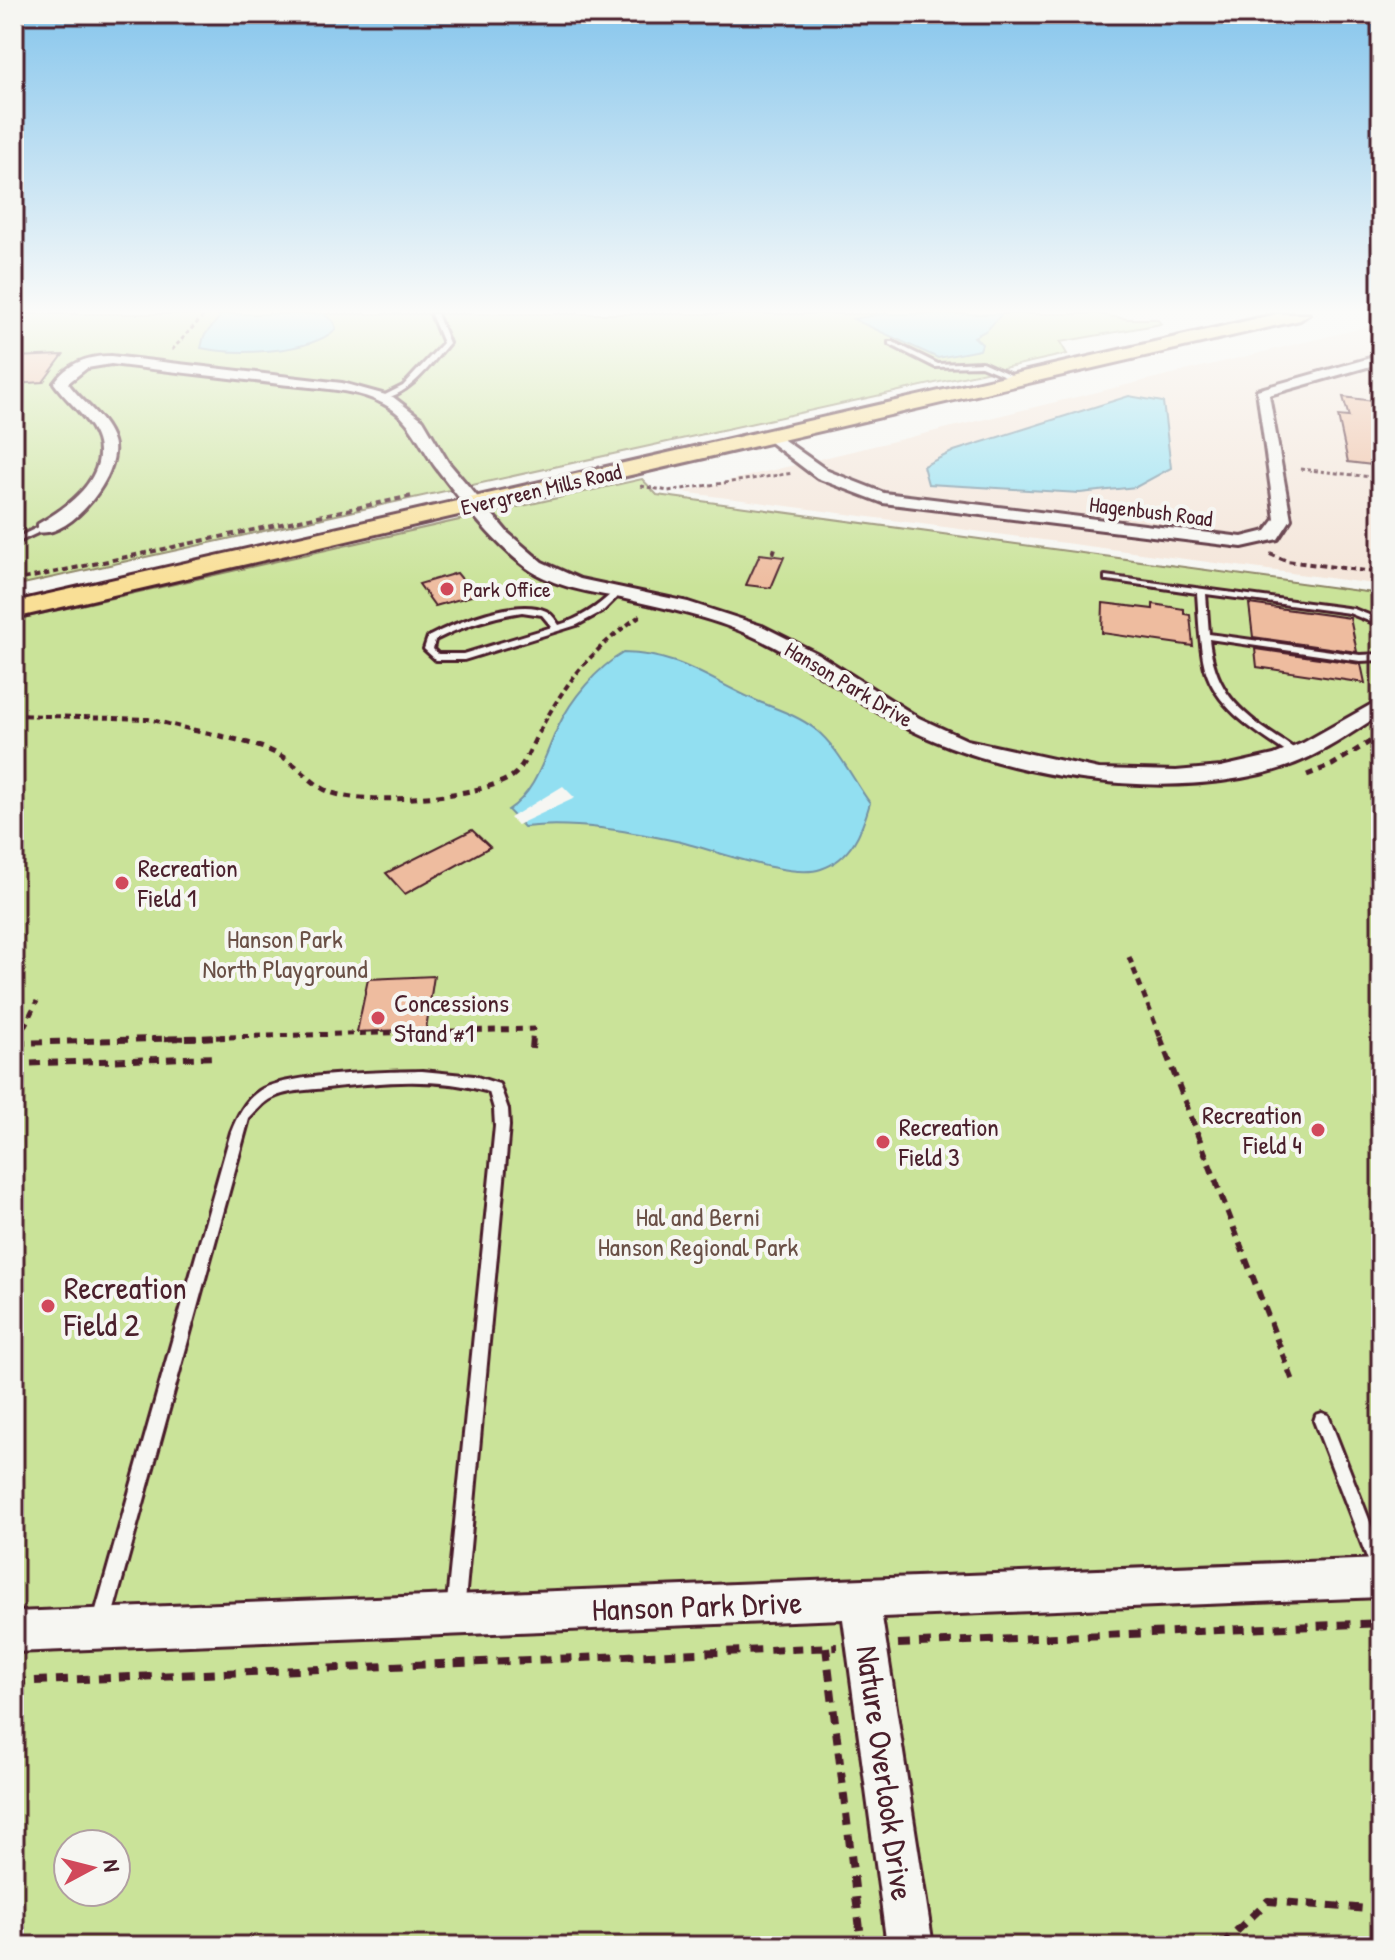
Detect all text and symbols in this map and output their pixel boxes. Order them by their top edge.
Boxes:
street label: Evergreen Mills Road [458,456,624,522]
street label: Hagenbush Road [1088,489,1215,534]
place label: Park Office [463,574,551,604]
marker: Park Office [438,580,456,598]
street label: Hanson Park Drive [779,634,919,734]
place label: Recreation Field 1 [137,850,238,915]
marker: Recreation Field 1 [113,874,131,892]
park label: Hanson Park North Playground [202,921,368,986]
place label: Concessions Stand #1 [394,985,509,1050]
marker: Concessions Stand #1 [369,1009,387,1027]
place label: Recreation Field 4 [1202,1097,1302,1162]
place label: Recreation Field 3 [898,1109,999,1174]
marker: Recreation Field 4 [1309,1121,1327,1139]
marker: Recreation Field 3 [874,1133,892,1151]
park label: Hal and Berni Hanson Regional Park [598,1199,799,1264]
place label: Recreation Field 2 [63,1266,187,1346]
marker: Recreation Field 2 [39,1297,57,1315]
street label: Hanson Park Drive [591,1580,803,1631]
street label: Nature Overlook Drive [846,1643,925,1903]
north arrow [52,1828,132,1908]
text: N [96,1858,127,1873]

